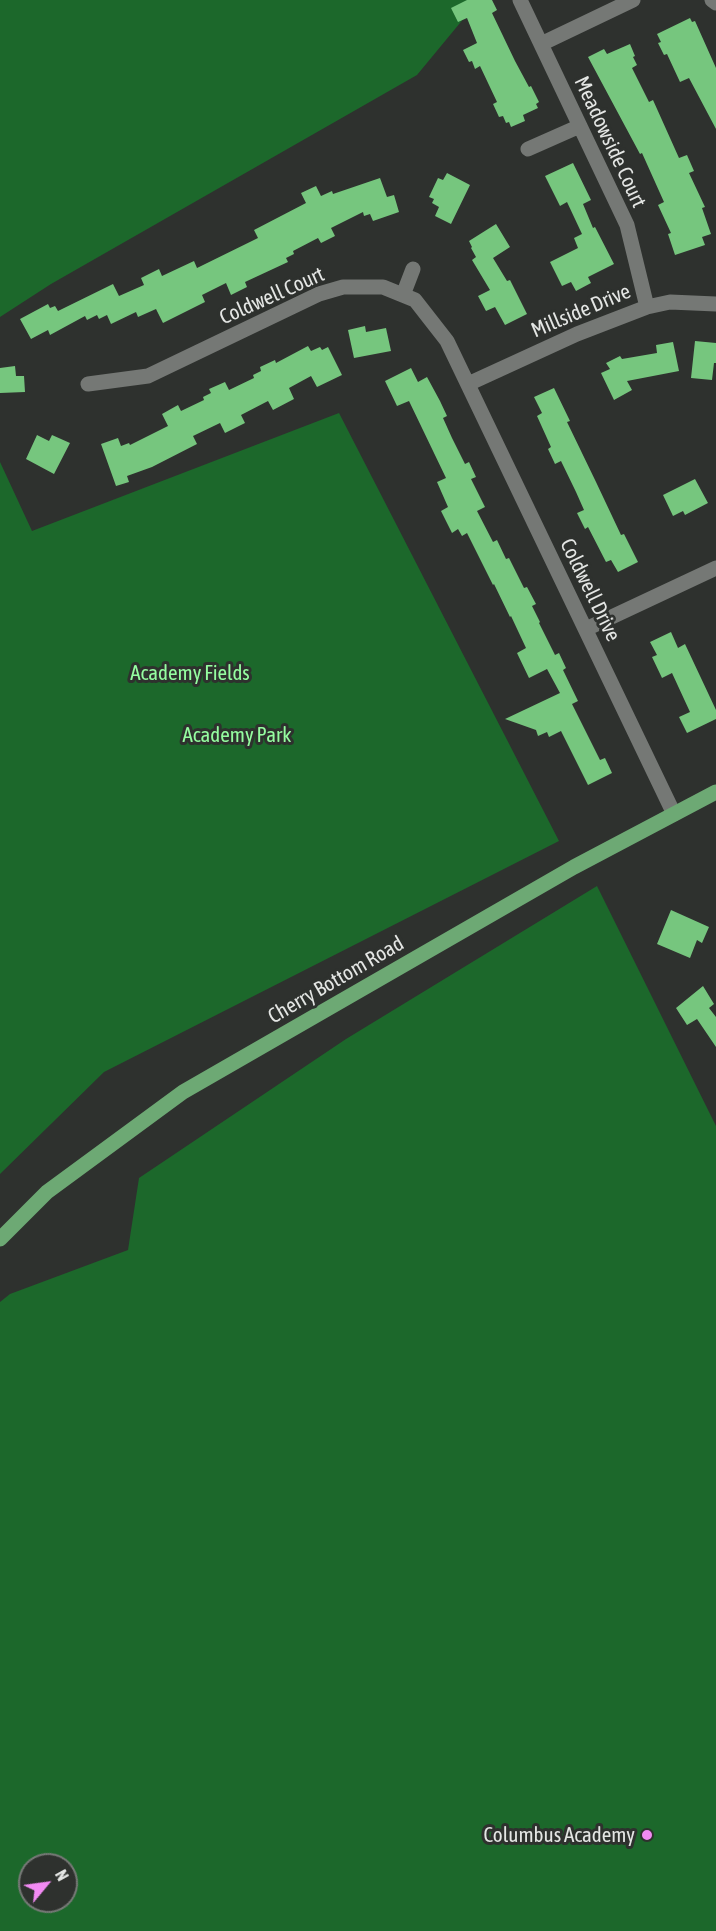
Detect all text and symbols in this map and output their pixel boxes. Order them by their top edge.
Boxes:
street label: Meadowside Court [569,72,651,212]
street label: Coldwell Court [216,262,328,330]
street label: Millside Drive [528,279,634,343]
street label: Coldwell Drive [554,534,626,646]
park label: Academy Fields [130,660,250,686]
park label: Academy Park [182,722,292,748]
street label: Cherry Bottom Road [264,931,408,1029]
place label: Columbus Academy [483,1822,635,1848]
marker: Columbus Academy [640,1828,654,1842]
north arrow [18,1853,78,1913]
text: N [52,1867,72,1884]

